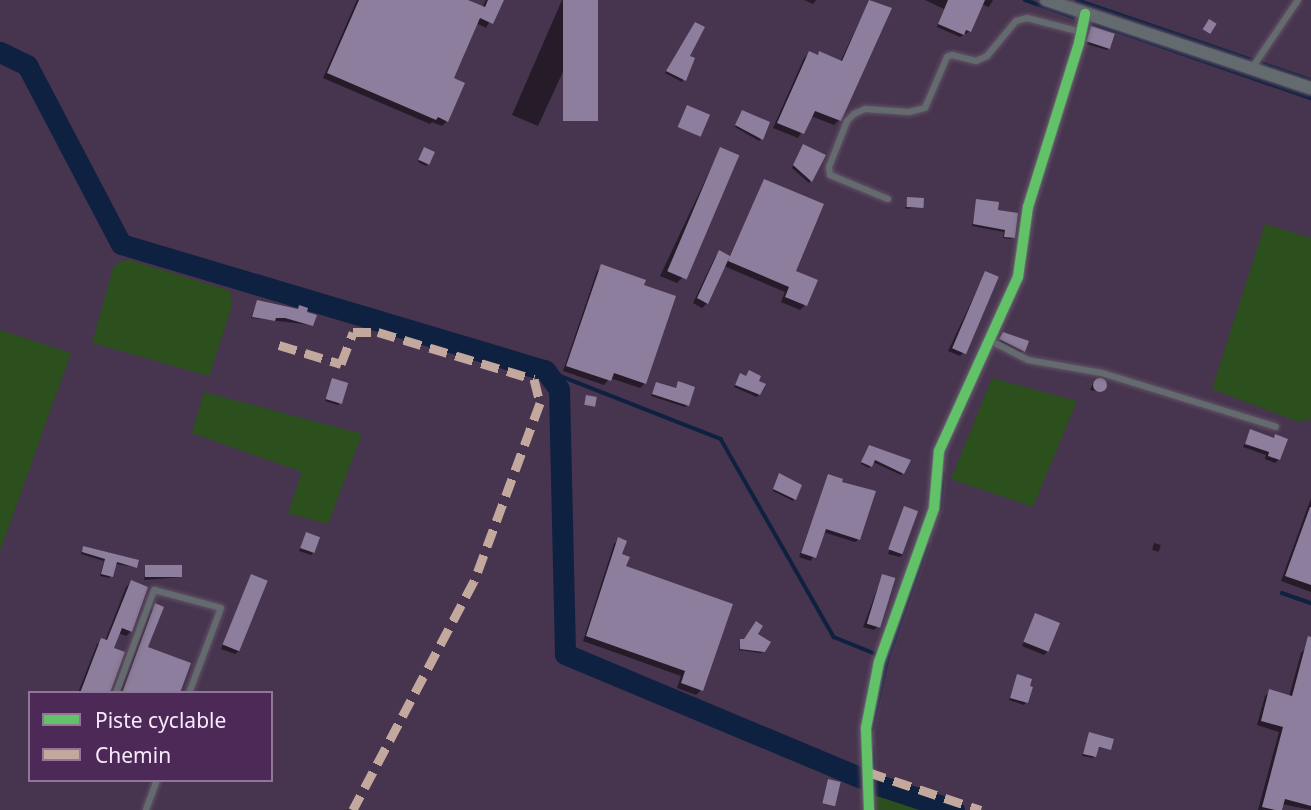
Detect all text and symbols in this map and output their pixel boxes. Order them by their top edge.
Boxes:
legend [28,691,273,782]
text: Piste cyclable [95,706,226,734]
text: Chemin [95,741,171,769]

